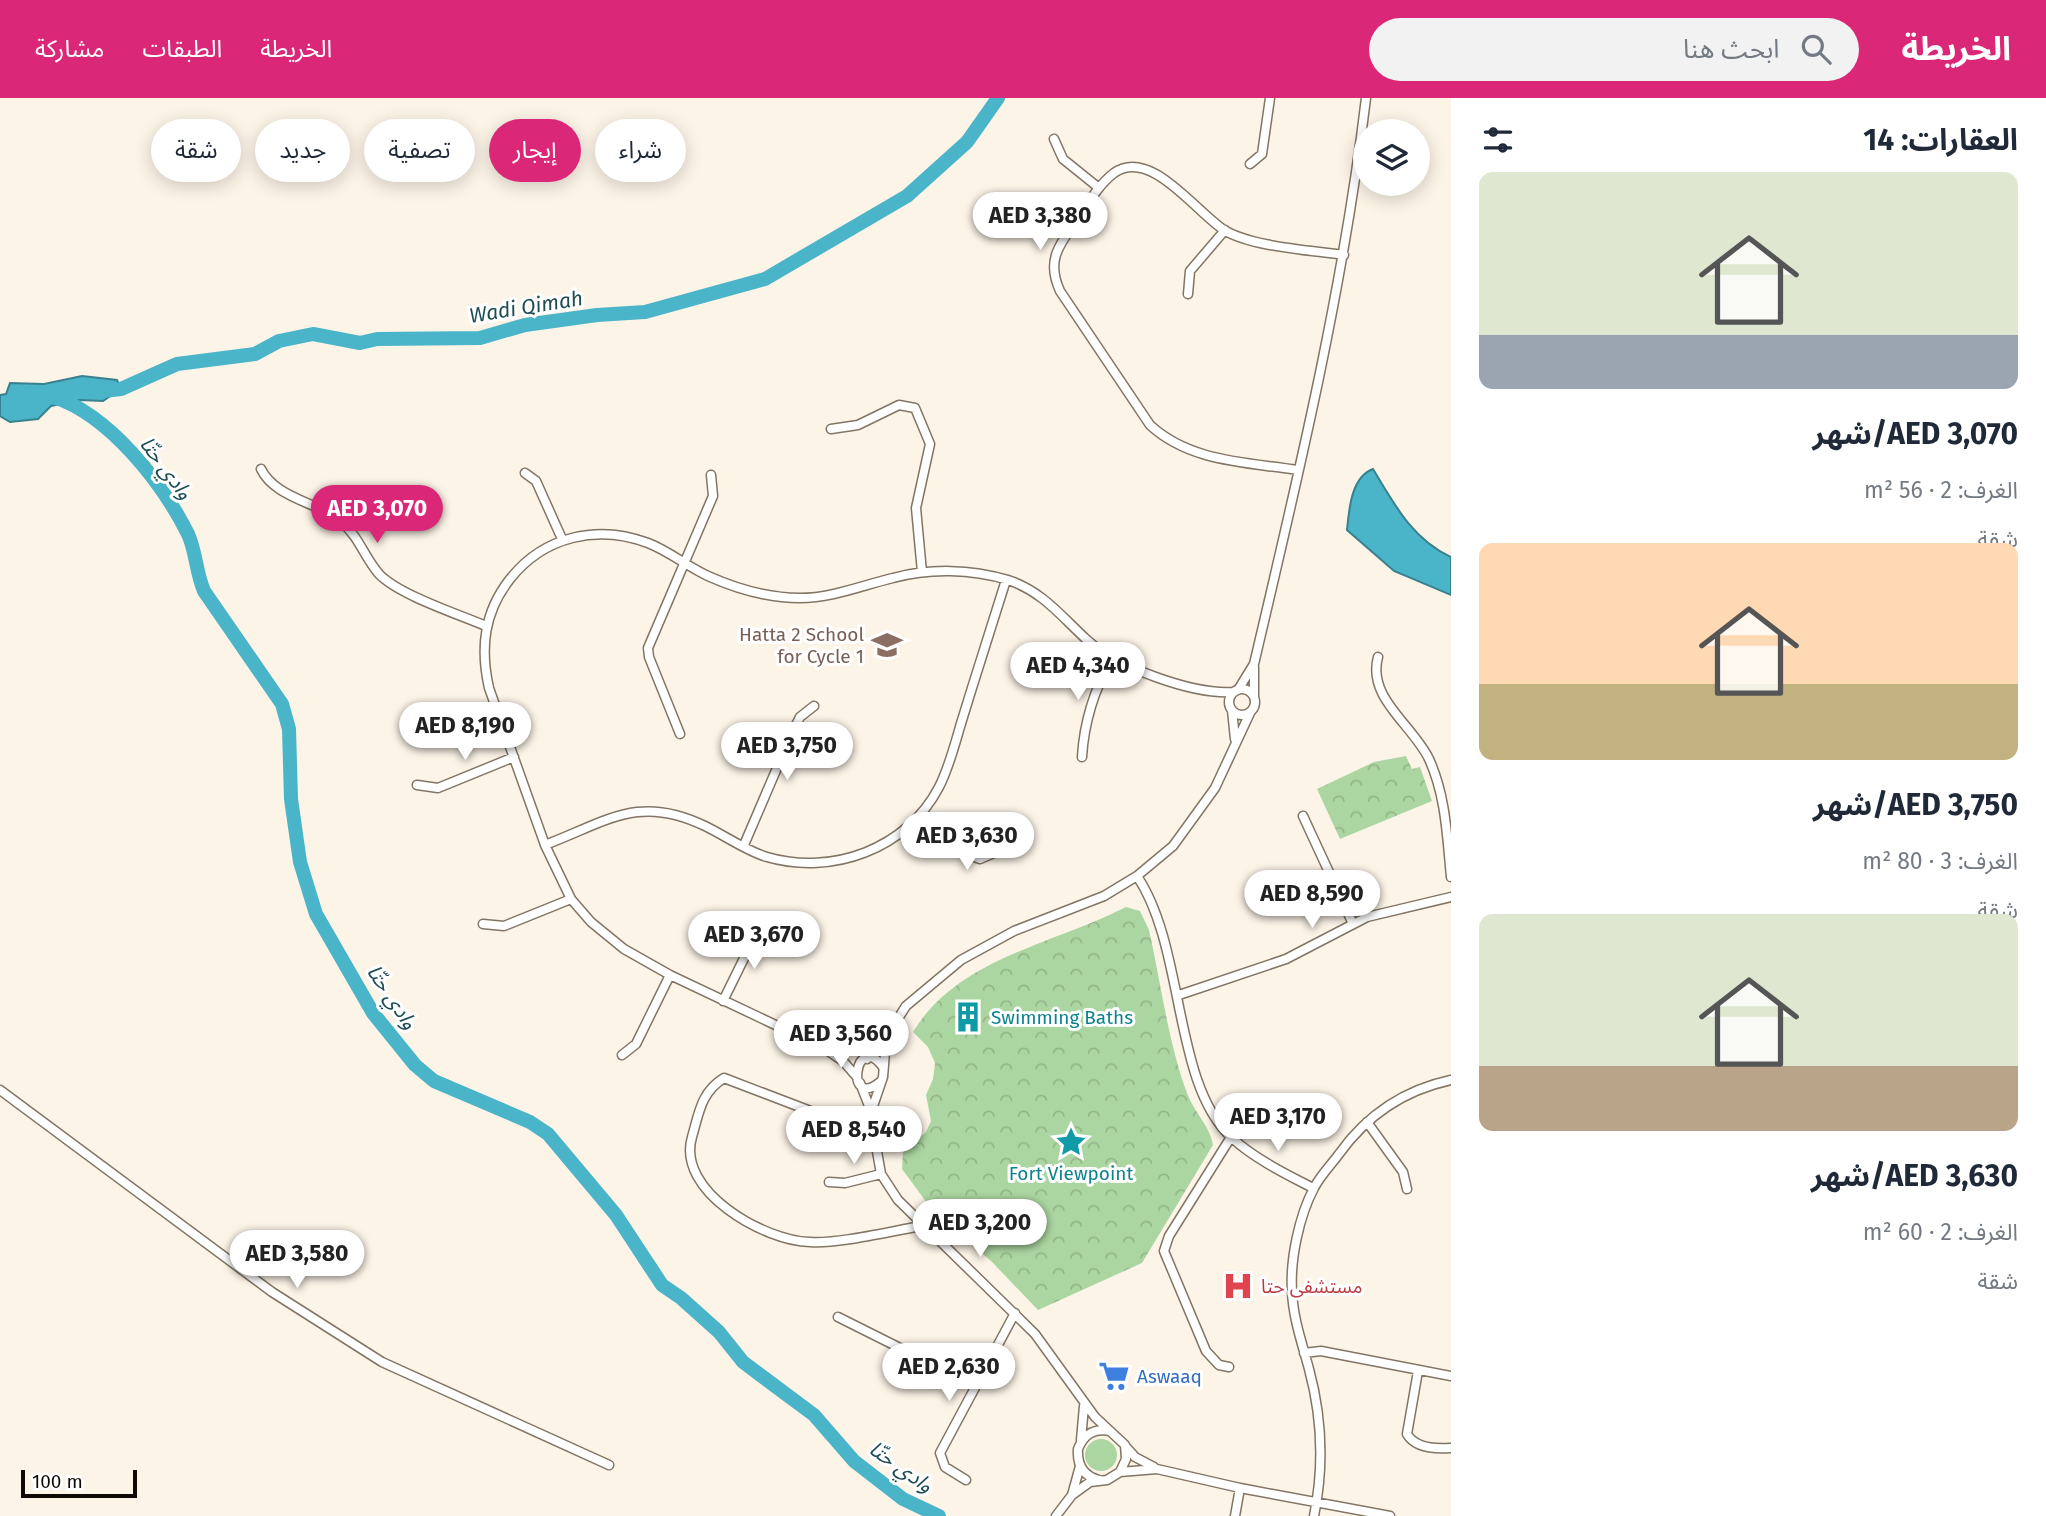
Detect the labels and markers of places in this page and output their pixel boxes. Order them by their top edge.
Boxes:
pin: AED 3,380 [960,192,1120,252]
pin: AED 3,070 [297,486,457,545]
place label: Hatta 2 School for Cycle 1 [739,623,864,668]
school or university icon: Hatta 2 School for Cycle 1 [870,628,904,662]
pin: AED 4,340 [998,642,1158,702]
pin: AED 8,190 [385,702,545,762]
pin: AED 3,750 [707,722,867,782]
pin: AED 3,630 [887,812,1047,872]
pin: AED 8,590 [1232,870,1392,930]
pin: AED 3,670 [674,912,834,971]
building icon: Swimming Baths [951,1000,985,1034]
place label: Swimming Baths [991,1006,1133,1029]
pin: AED 3,560 [761,1010,921,1070]
pin: AED 3,170 [1198,1094,1358,1153]
pin: AED 8,540 [774,1107,934,1166]
place icon: Fort Viewpoint [1054,1125,1088,1159]
place label: Fort Viewpoint [1009,1162,1133,1185]
pin: AED 3,200 [900,1200,1060,1259]
pin: AED 3,580 [217,1230,377,1290]
hospital icon: مستشفى حتا [1221,1269,1255,1303]
place label: مستشفى حتا [1261,1275,1363,1298]
pin: AED 2,630 [869,1344,1029,1403]
supermarket icon: Aswaaq [1097,1359,1131,1393]
place label: Aswaaq [1137,1365,1202,1388]

